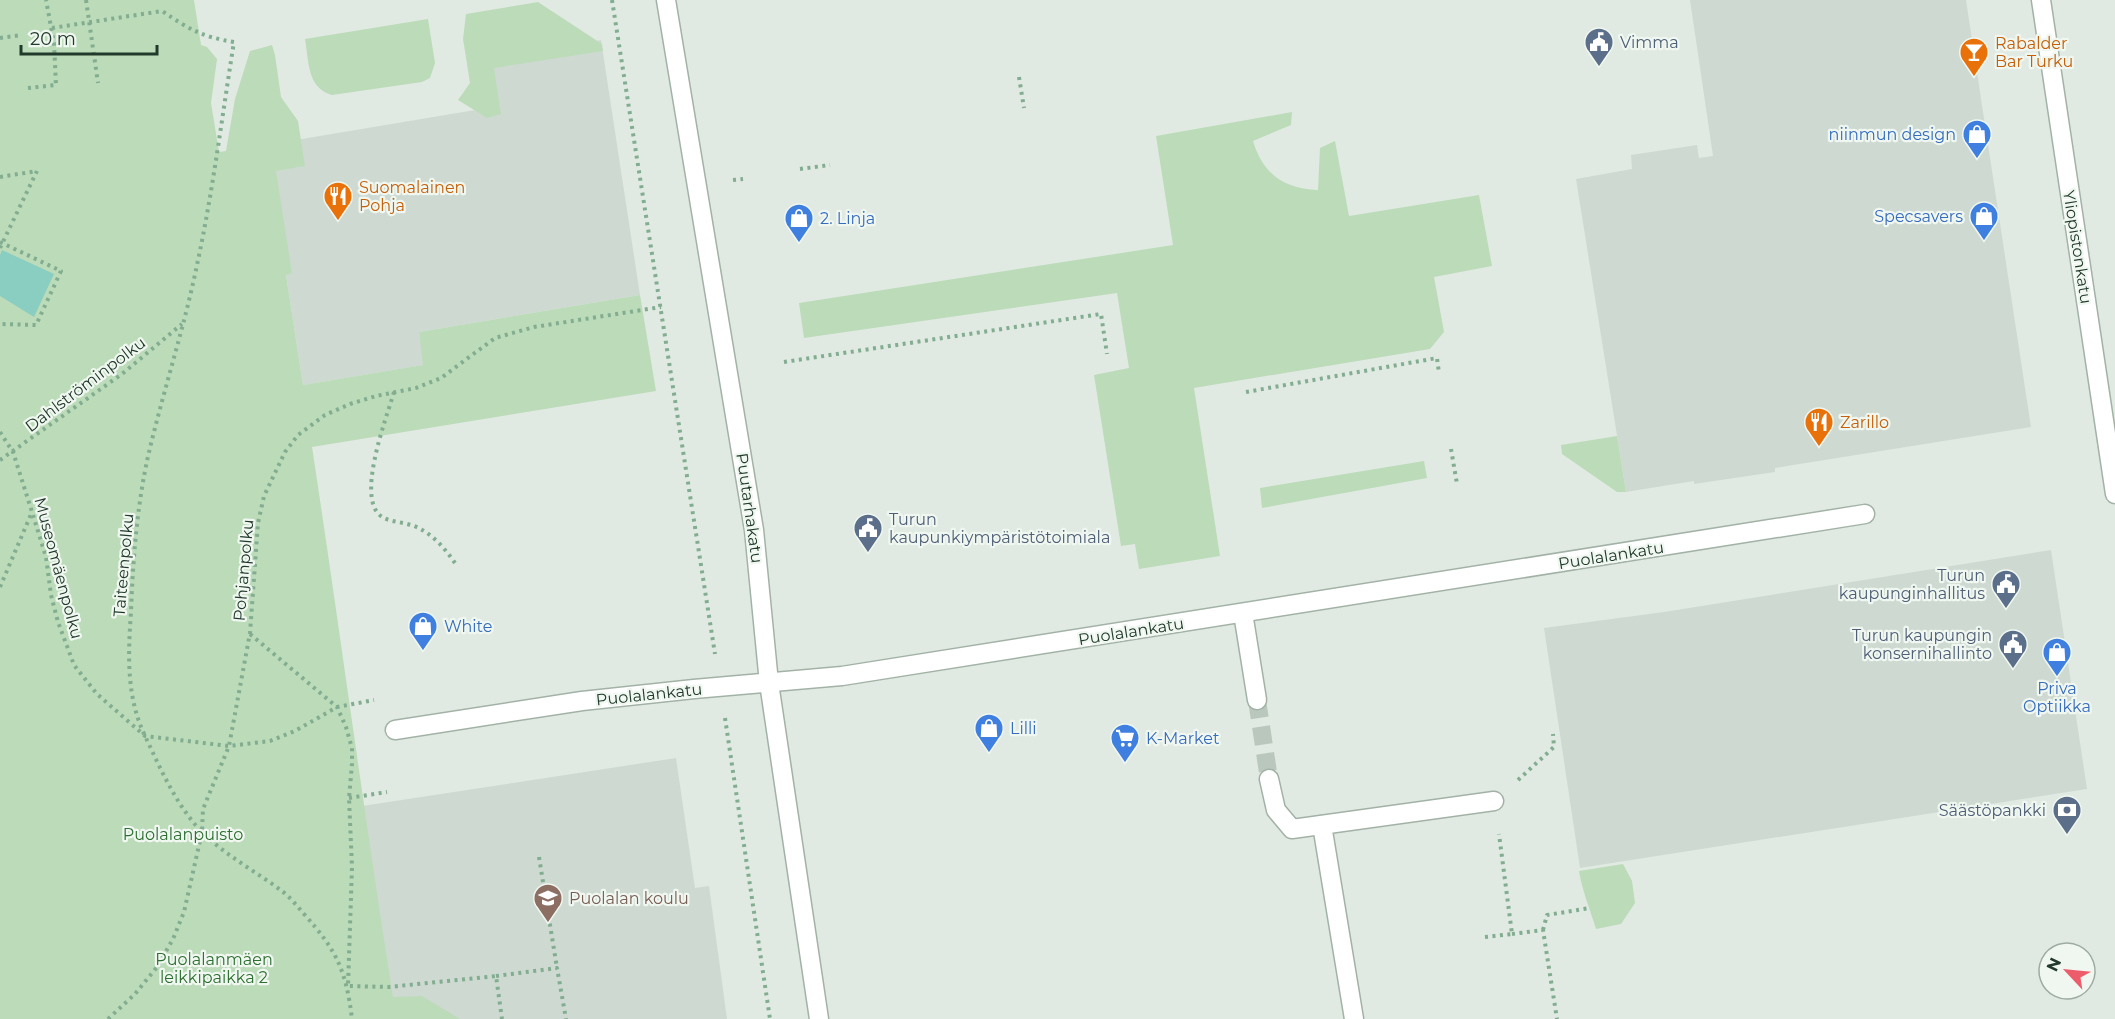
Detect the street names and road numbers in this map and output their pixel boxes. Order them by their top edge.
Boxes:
street label: Yliopistonkatu [2059,189,2096,305]
street label: Dahlströminpolku [21,333,149,436]
street label: Puutarhakatu [732,452,767,564]
street label: Museomäenpolku [30,495,87,641]
street label: Taiteenpolku [110,512,137,618]
street label: Pohjanpolku [230,518,257,622]
street label: Puolalankatu [1557,538,1665,573]
street label: Puolalankatu [1077,614,1185,649]
street label: Puolalankatu [595,679,703,710]

